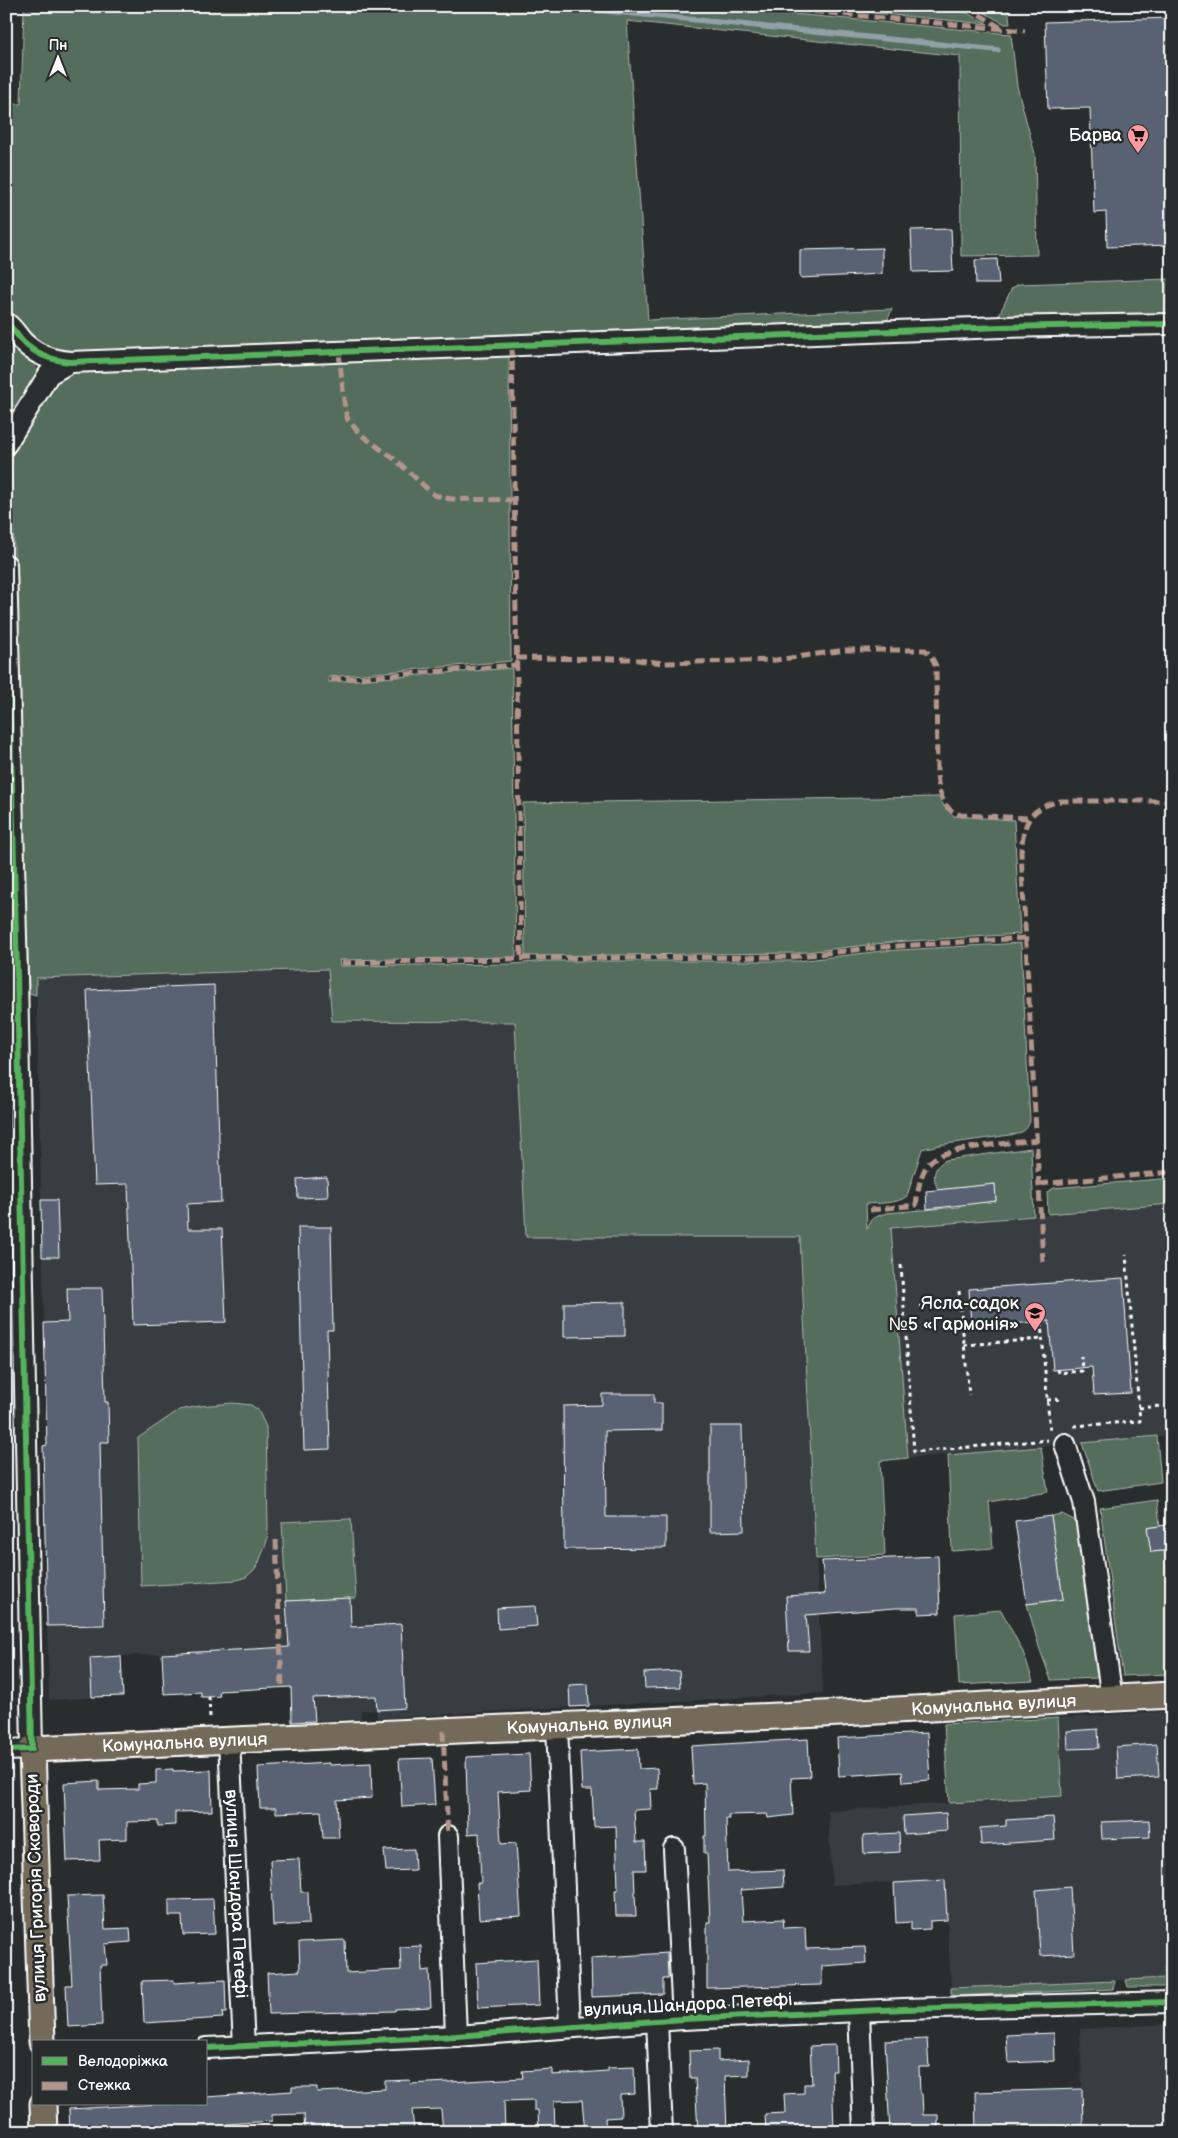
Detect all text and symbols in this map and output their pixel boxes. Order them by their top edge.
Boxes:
north arrow [32,32,82,82]
text: Пн [49,37,67,54]
supermarket icon: Барва [1126,123,1150,154]
place label: Барва [1069,125,1122,146]
place label: Ясла-садок №5 «Гармонія» [888,1293,1019,1335]
school or university icon: Ясла-садок №5 «Гармонія» [1023,1301,1047,1332]
street label: Комунальна вулиця [911,1690,1077,1720]
street label: Комунальна вулиця [506,1710,672,1738]
street label: Комунальна вулиця [102,1728,268,1756]
street label: вулиця Григорія Сковороди [22,1773,50,2003]
street label: вулиця Шандора Петефі [221,1789,252,1999]
street label: вулиця Шандора Петефі [583,1989,793,2021]
legend [32,2040,208,2106]
text: Велодоріжка [78,2052,168,2071]
text: Стежка [78,2076,131,2095]

